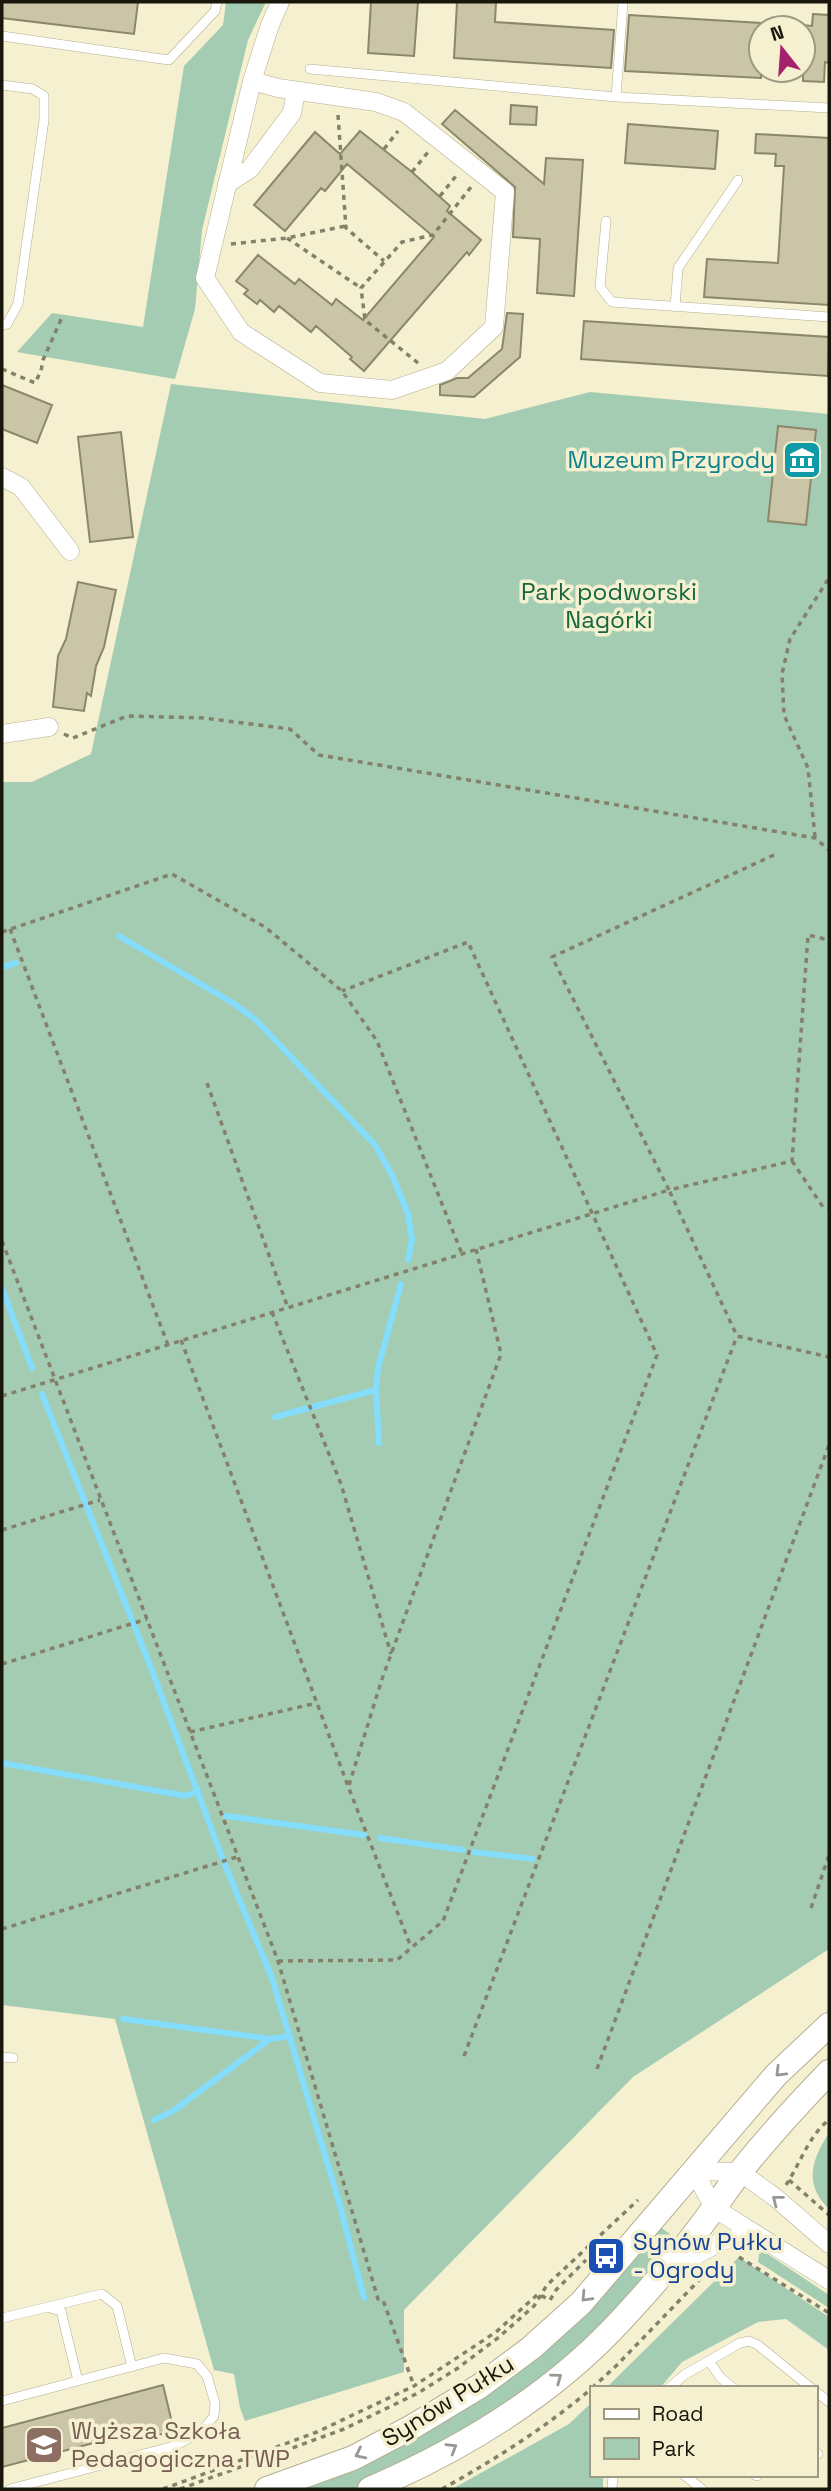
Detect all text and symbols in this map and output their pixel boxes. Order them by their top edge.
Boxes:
north arrow [747,14,817,84]
text: N [767,19,787,47]
museum icon: Muzeum Przyrody [781,439,823,481]
place label: Muzeum Przyrody [568,444,775,475]
park label: Park podworski Nagórki [521,576,697,635]
one-way arrow [775,2064,788,2077]
one-way arrow [773,2195,785,2208]
place label: Synów Pułku - Ogrody [633,2226,783,2285]
bus stop icon: Synów Pułku - Ogrody [585,2235,627,2277]
one-way arrow [581,2289,594,2302]
street label: Synów Pułku [376,2348,519,2453]
one-way arrow [550,2374,562,2387]
legend [590,2386,817,2477]
text: Road [652,2400,704,2427]
place label: Wyższa Szkoła Pedagogiczna TWP [71,2415,290,2474]
school or university icon: Wyższa Szkoła Pedagogiczna TWP [23,2424,65,2466]
text: Park [652,2435,696,2462]
one-way arrow [445,2443,458,2456]
one-way arrow [355,2445,367,2459]

